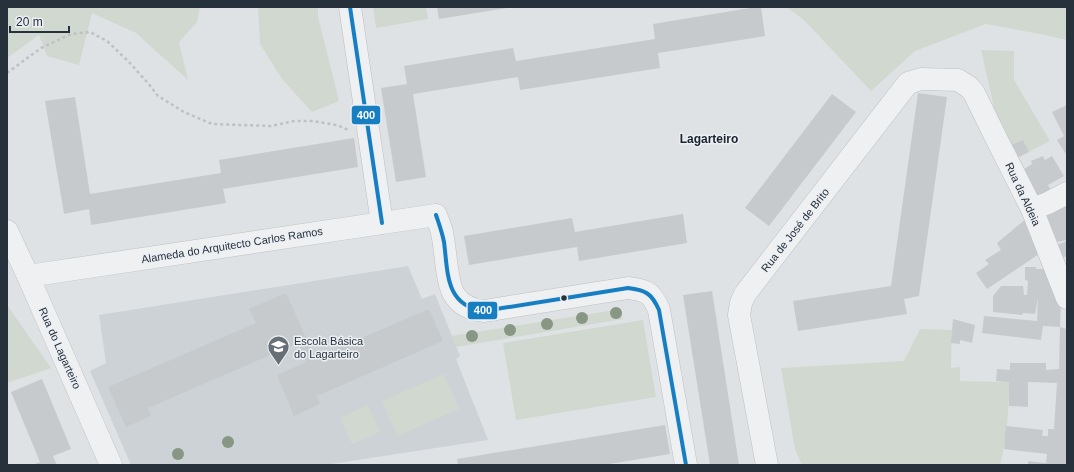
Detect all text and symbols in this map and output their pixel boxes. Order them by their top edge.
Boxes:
scale bar [10,8,69,34]
text: 20 m [16,15,43,29]
line badge: 400 [351,105,381,125]
text: 400 [357,109,375,121]
district label: Lagarteiro [680,132,738,146]
street label: Rua da Aldeia [1003,160,1043,228]
street label: Rua de José de Brito [759,186,831,274]
street label: Alameda do Arquitecto Carlos Ramos [140,225,324,265]
unlabelled marker [559,293,569,303]
line badge: 400 [467,301,498,320]
text: 400 [474,304,492,316]
street label: Rua do Lagarteiro [37,305,83,391]
school or university icon: Escola Básica do Lagarteiro [265,334,291,367]
place label: Escola Básica do Lagarteiro [294,335,364,360]

